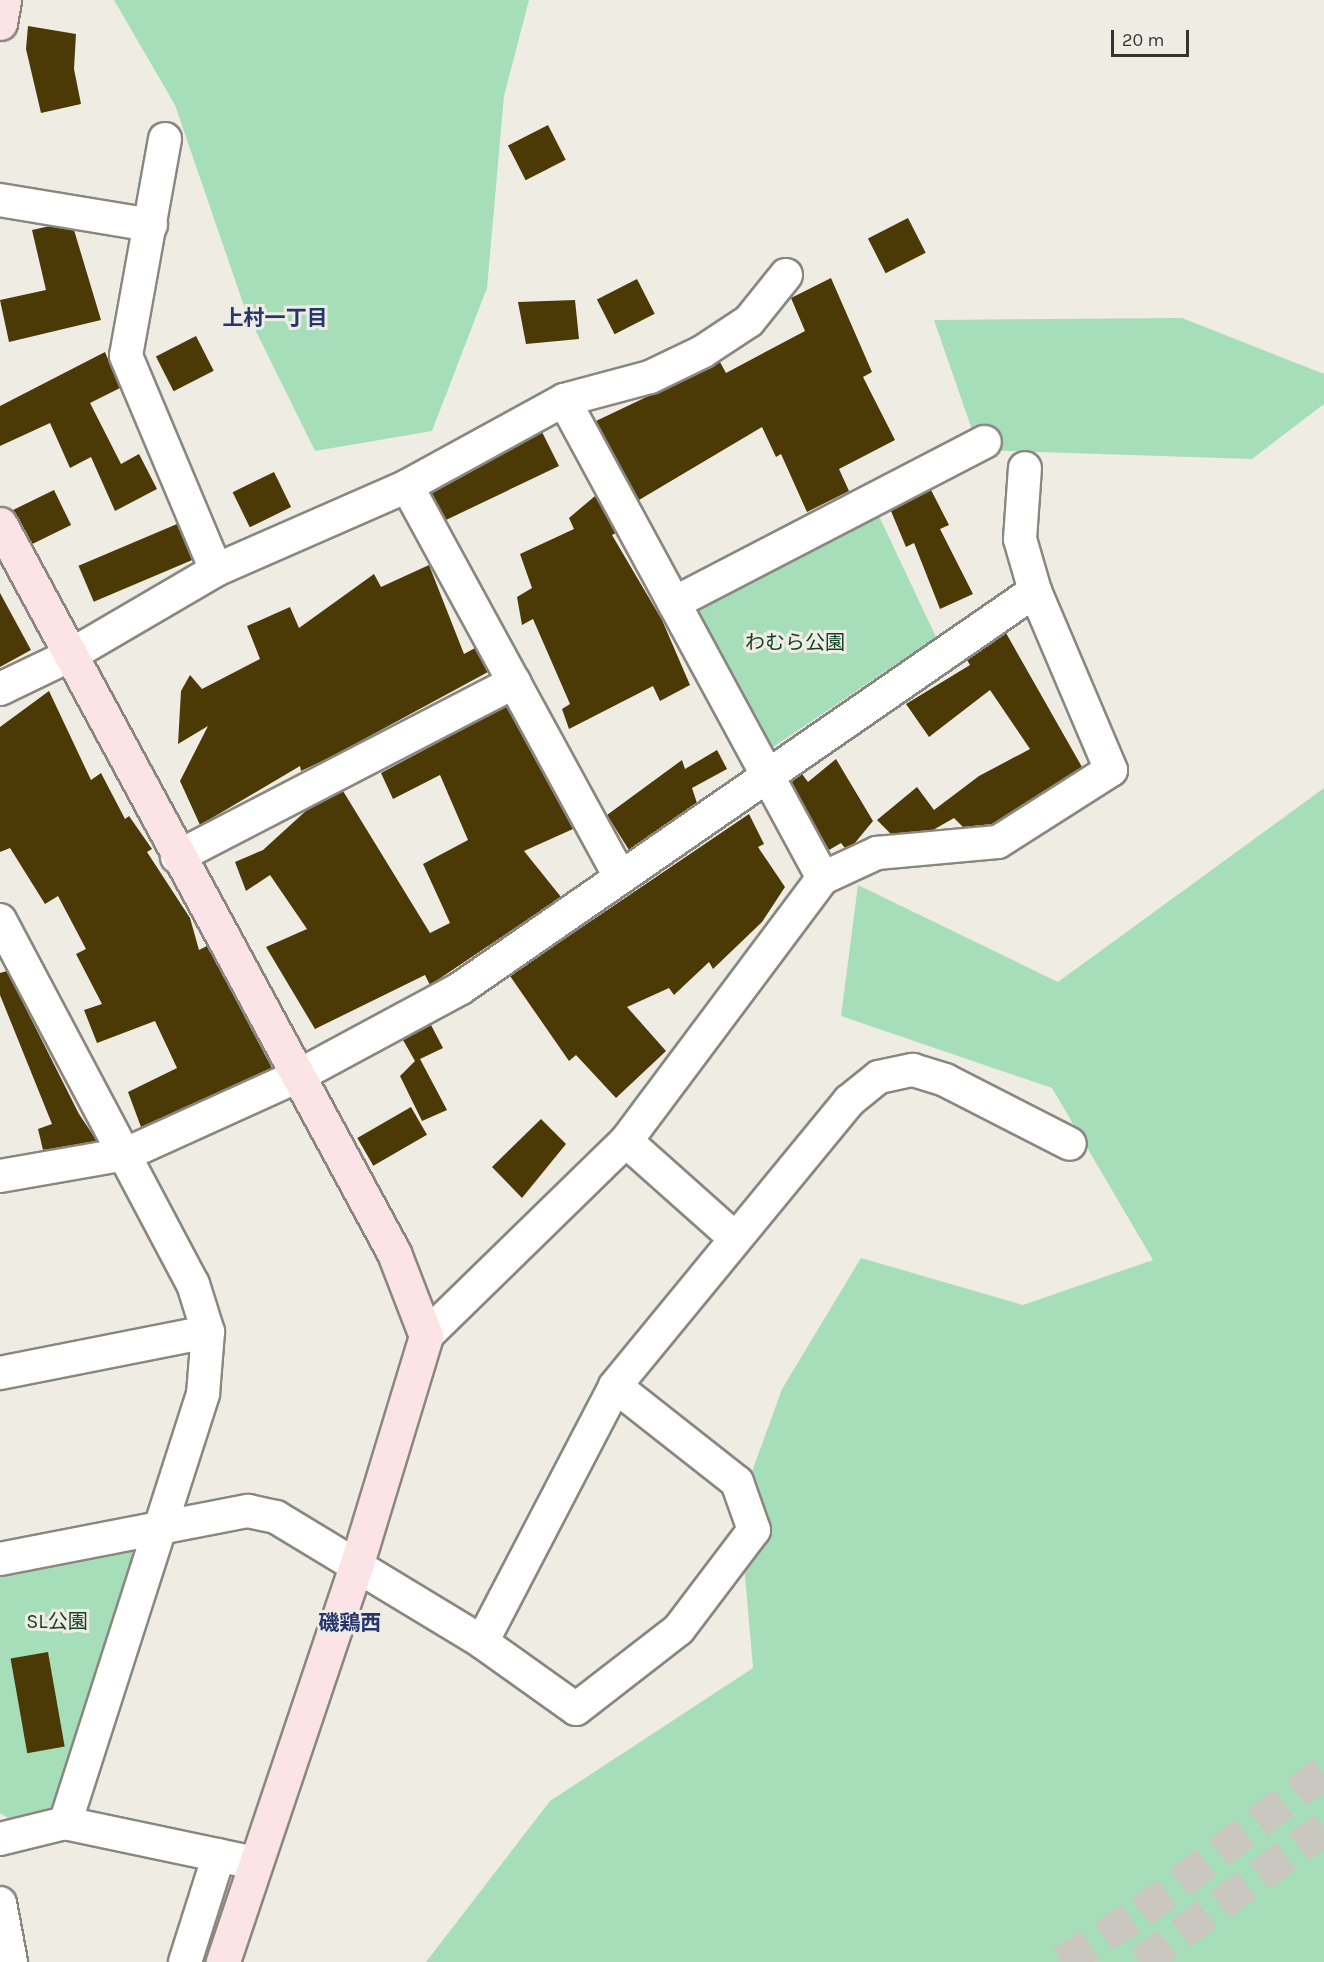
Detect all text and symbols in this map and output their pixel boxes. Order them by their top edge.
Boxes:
scale bar [1114,18,1192,56]
text: 20 m [1122,29,1164,51]
district label: 上村一丁目 [223,305,327,331]
park label: わむら公園 [745,630,845,654]
park label: SL公園 [26,1609,88,1633]
district label: 磯鶏西 [319,1610,381,1636]

